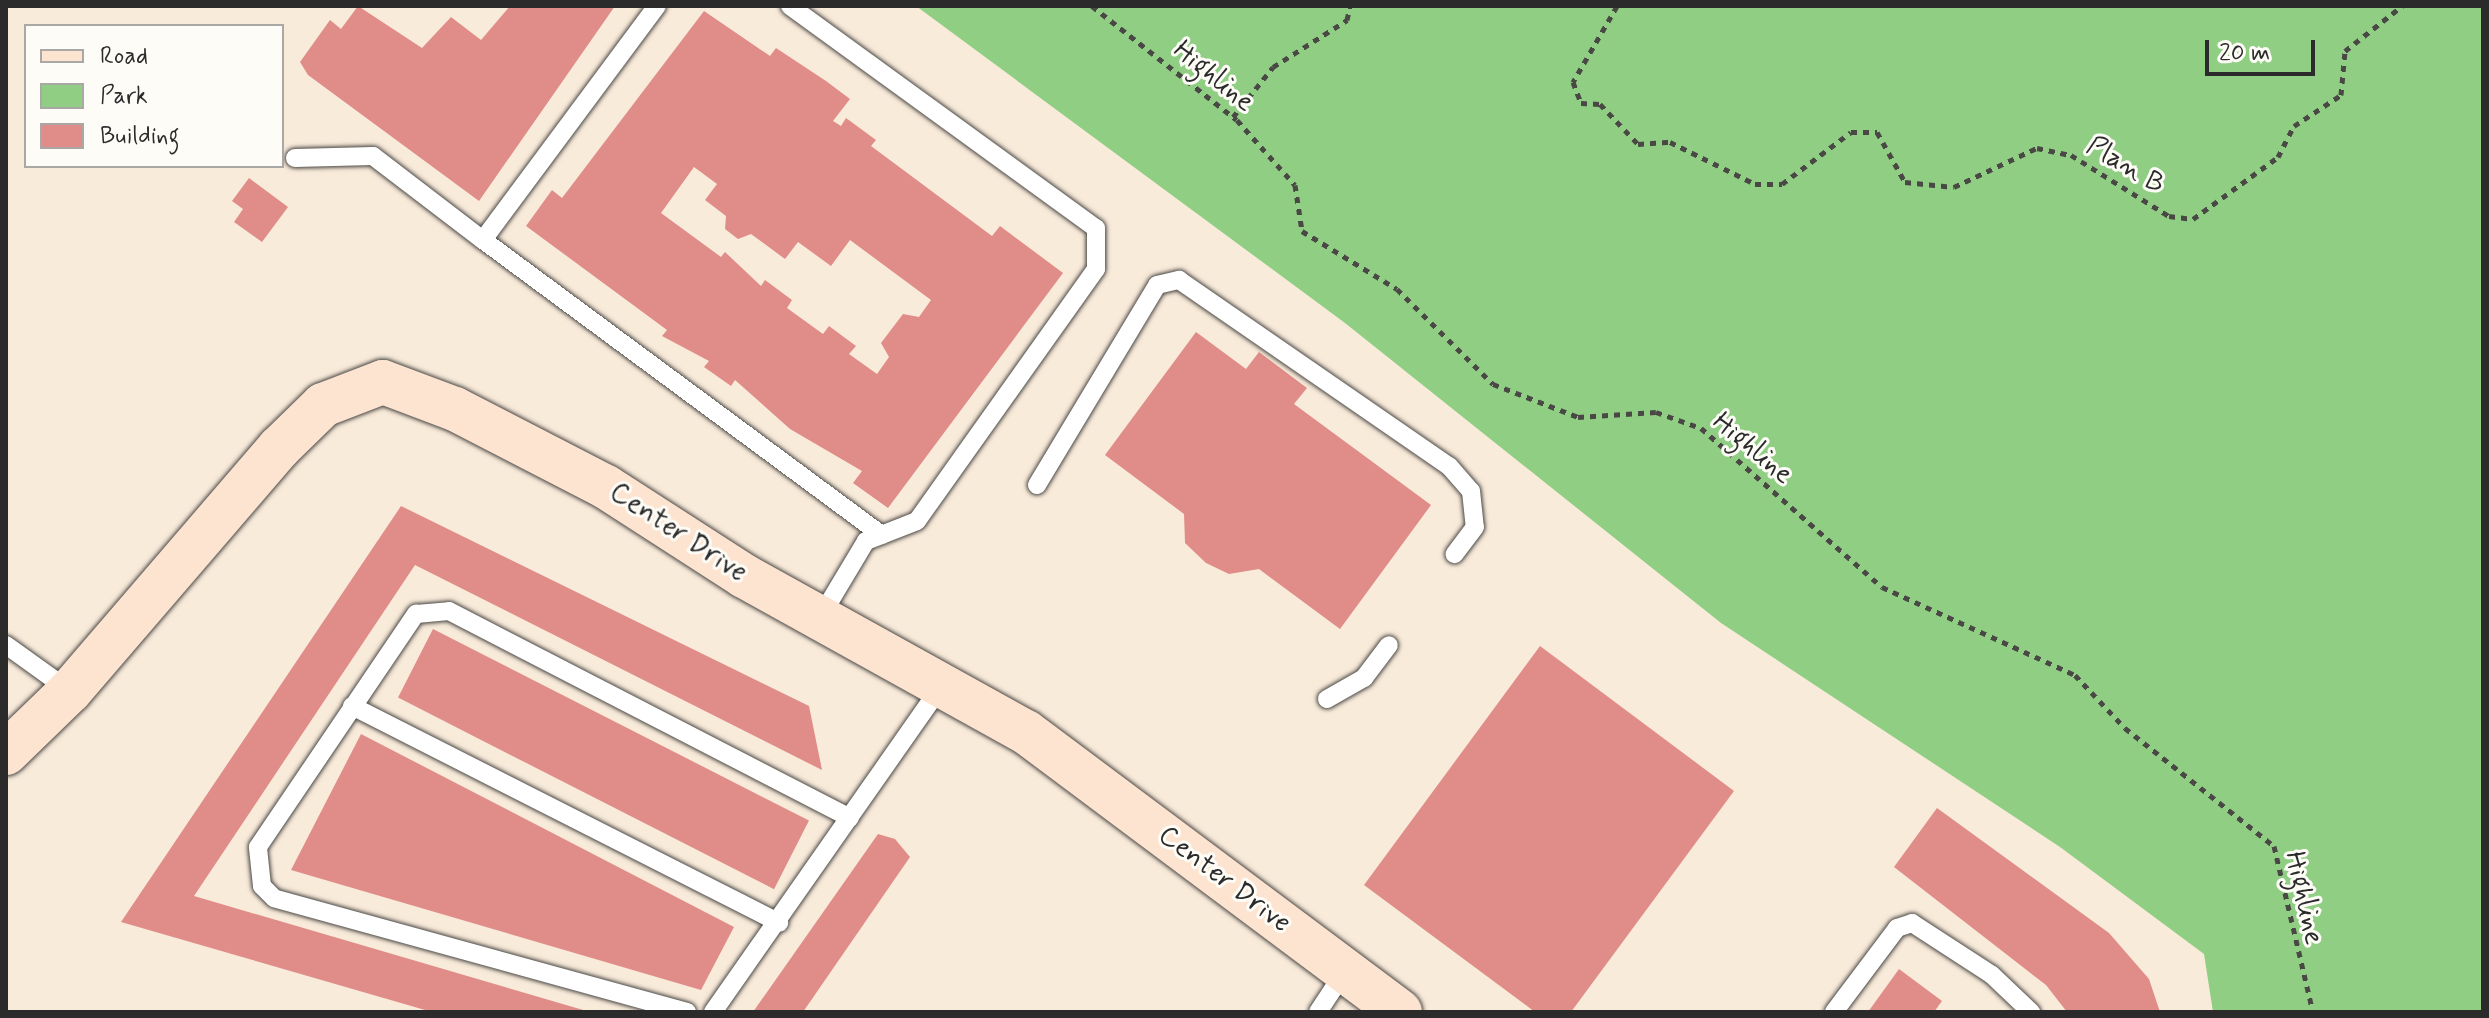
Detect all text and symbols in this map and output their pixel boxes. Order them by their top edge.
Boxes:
legend [24,24,284,168]
scale bar [2209,24,2319,74]
street label: Highline [1166,34,1260,120]
text: 20 m [2219,38,2270,69]
text: Road [100,41,148,72]
text: Park [100,81,148,112]
text: Building [100,121,180,152]
street label: Plan B [2080,130,2170,202]
street label: Highline [1705,406,1799,492]
street label: Center Drive [603,476,753,590]
street label: Center Drive [1152,820,1296,940]
street label: Highline [2276,848,2330,948]

